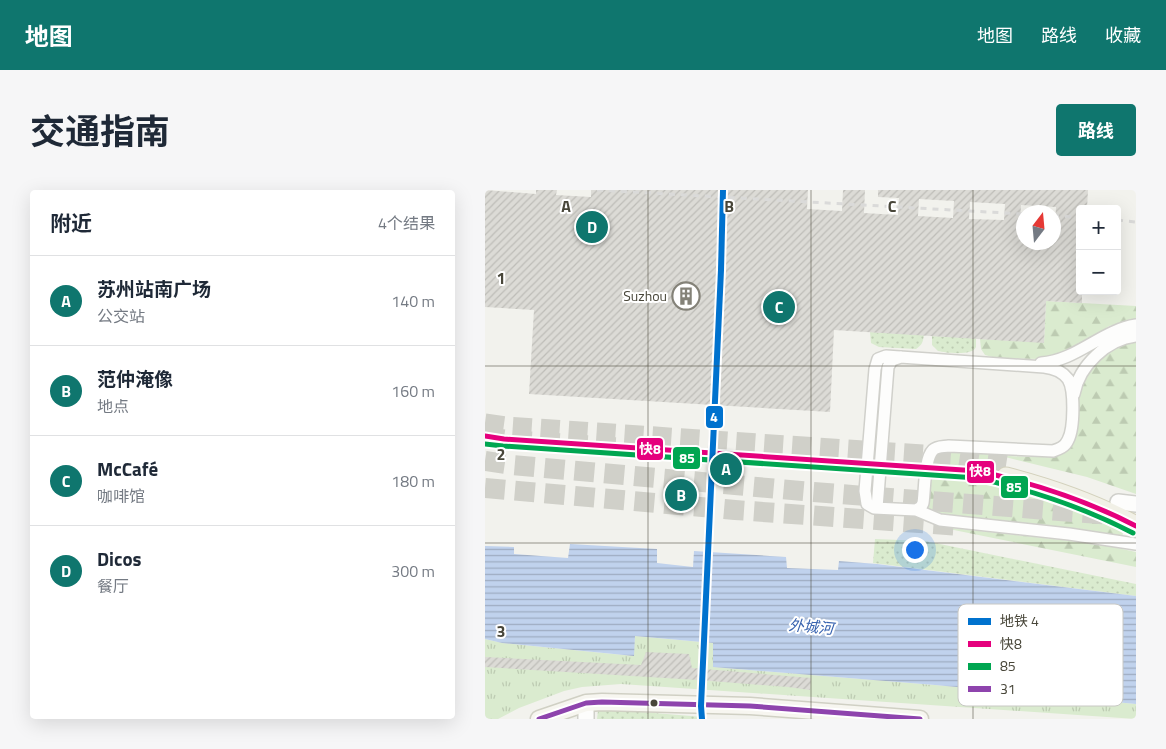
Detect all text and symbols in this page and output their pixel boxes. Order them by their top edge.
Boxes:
text: 地图 [25,18,73,54]
text: 地图 [977,22,1013,49]
text: 路线 [1041,22,1077,49]
text: 收藏 [1105,22,1141,49]
text: 交通指南 [30,104,170,158]
button: 路线 [1056,104,1136,156]
text: A [561,194,571,218]
text: B [724,194,734,218]
text: C [888,194,897,218]
north arrow [1016,205,1061,250]
map controls [1076,205,1121,295]
button: + [1076,205,1121,250]
text: 附近 [50,207,92,239]
pin: D [576,208,608,246]
text: 4个结果 [378,211,435,235]
button: − [1076,250,1121,295]
text: 1 [497,266,505,290]
text: 苏州站南广场 [97,274,211,303]
building icon: Suzhou [671,281,701,311]
place label: Suzhou [623,285,667,306]
pin: C [763,288,795,326]
text: A [61,289,71,313]
text: 140 m [391,289,435,313]
text: 公交站 [97,304,145,328]
text: 范仲淹像 [97,364,173,393]
text: B [61,379,71,403]
text: 160 m [391,379,435,403]
text: 地点 [97,394,129,418]
line badge: 4 [705,405,724,429]
text: 4 [710,406,718,427]
line badge: 快8 [636,437,664,461]
text: 快8 [639,438,661,459]
text: 2 [497,442,505,466]
line badge: 85 [672,446,701,470]
text: 85 [679,447,695,468]
pin: A [710,450,742,488]
text: McCafé [97,454,158,483]
line badge: 快8 [966,460,995,484]
text: 快8 [969,460,991,481]
text: C [62,469,70,493]
text: 180 m [391,469,435,493]
line badge: 85 [1000,475,1029,499]
pin: B [665,476,697,514]
text: 85 [1006,476,1022,497]
text: 咖啡馆 [97,484,145,508]
your location [902,537,928,563]
text: Dicos [97,544,142,573]
text: D [61,559,71,583]
text: 300 m [391,559,435,583]
text: 餐厅 [97,574,129,598]
legend [958,604,1123,706]
text: 地铁 4 [1000,610,1039,631]
water label: 外城河 [788,613,837,640]
text: 3 [497,619,505,643]
text: 快8 [1000,633,1022,654]
text: 85 [1000,655,1016,676]
text: 31 [1000,678,1016,699]
unlabelled marker [649,698,659,708]

